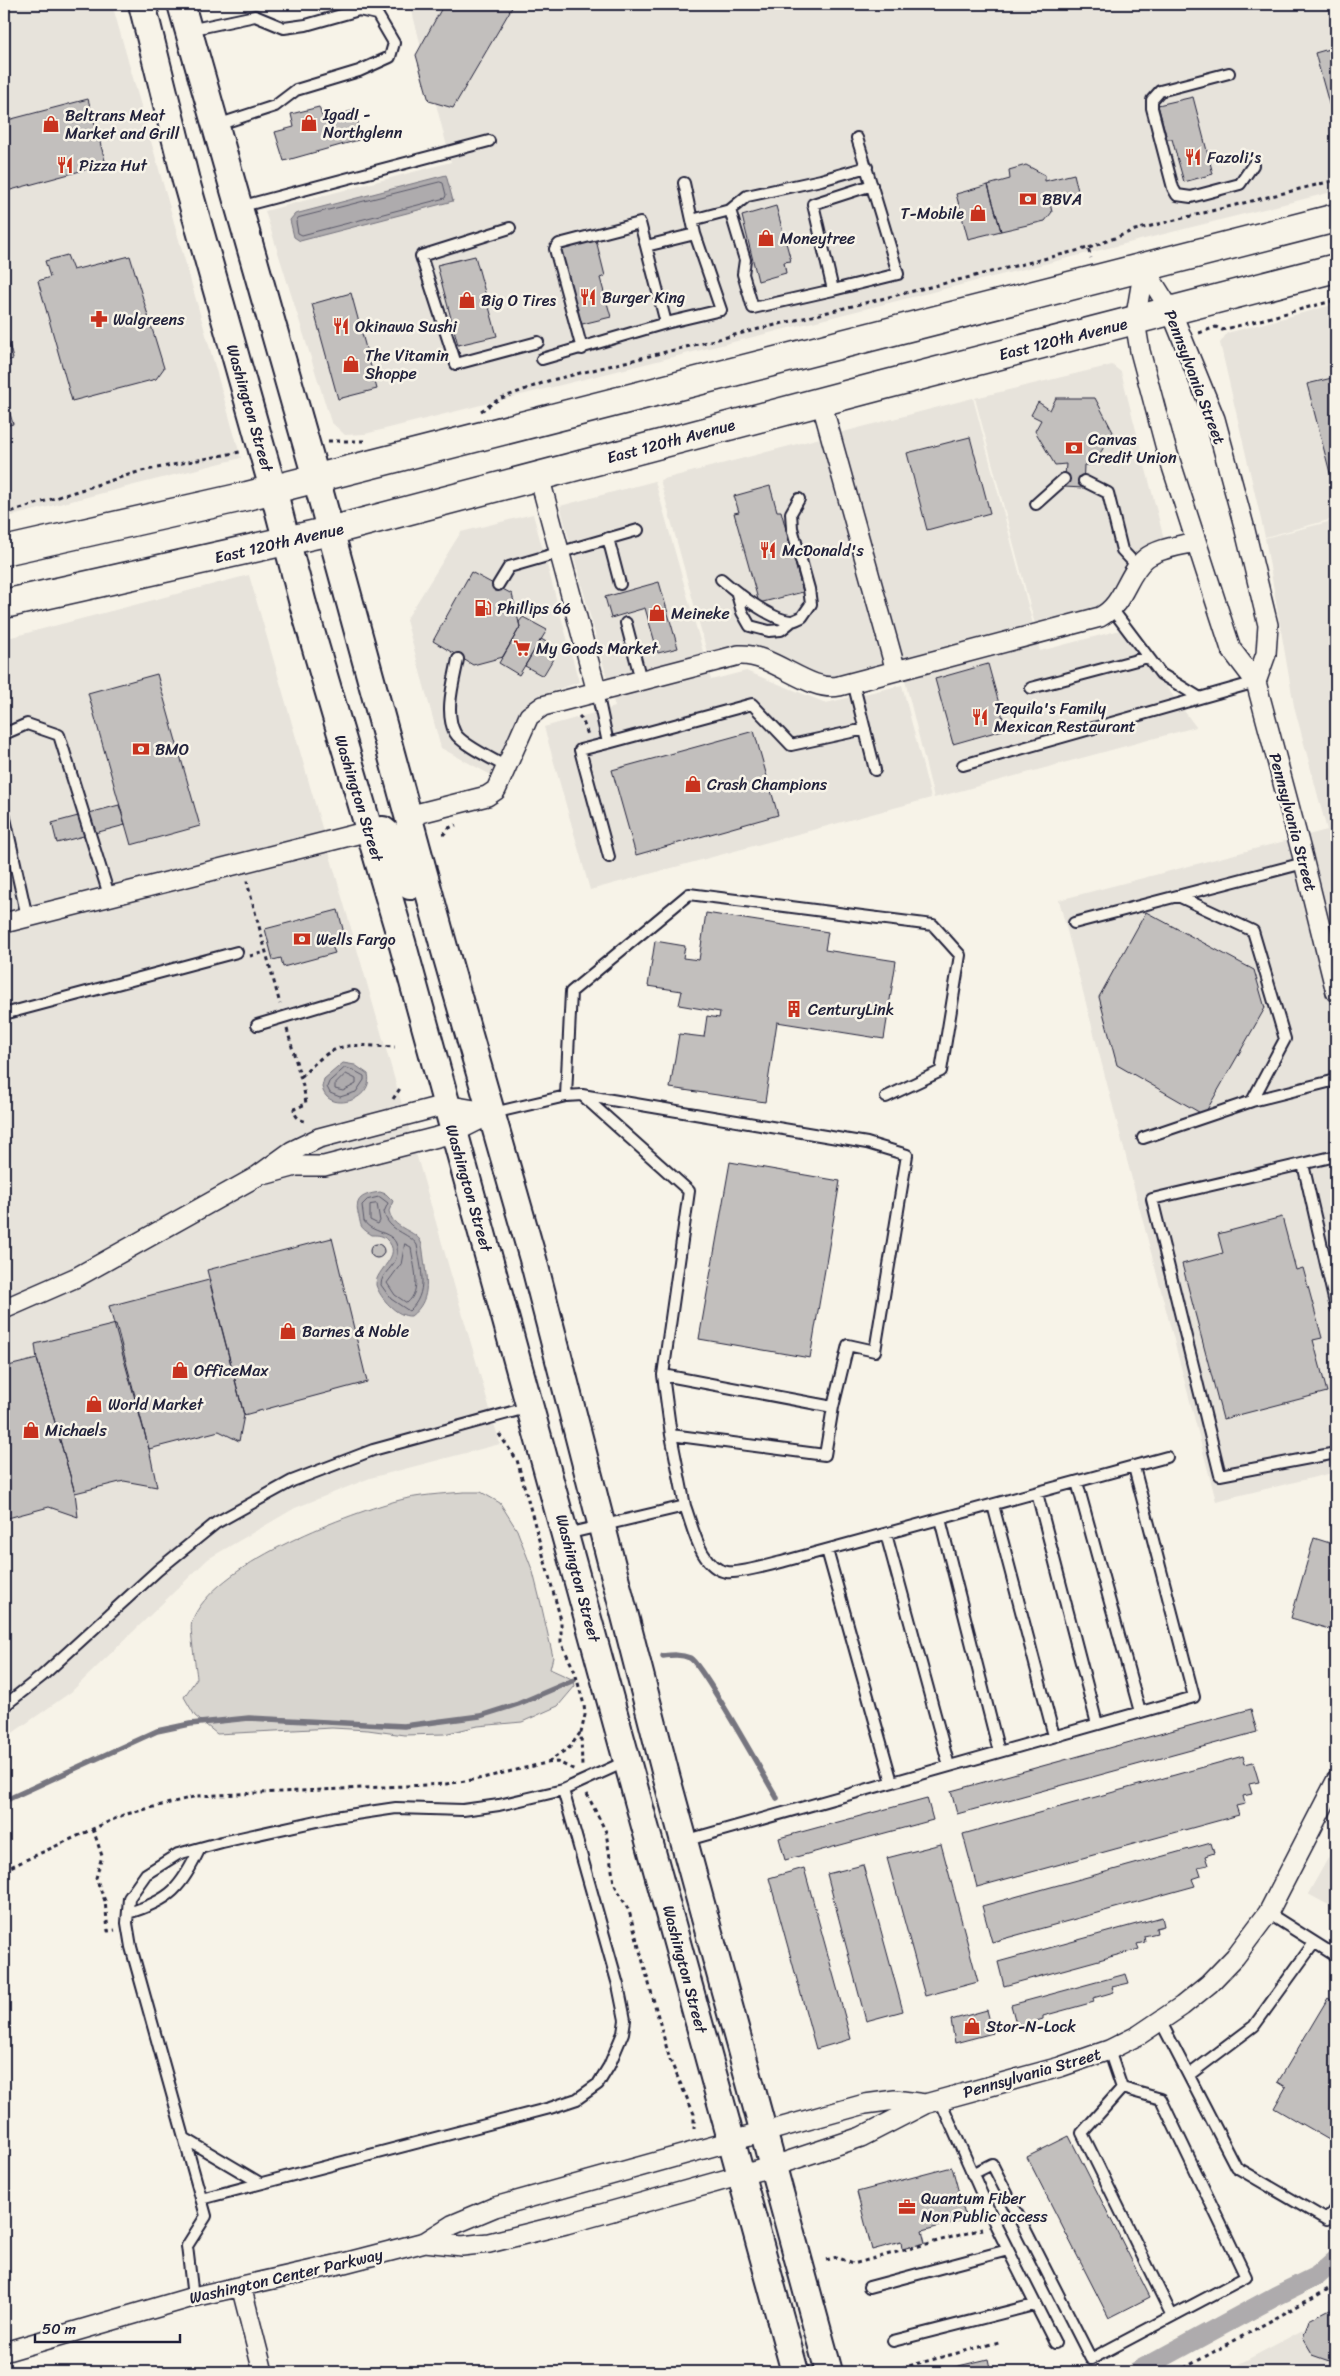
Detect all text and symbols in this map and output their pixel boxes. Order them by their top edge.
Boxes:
place label: IgadI - Northglenn [322,100,403,147]
place label: Beltrans Meat Market and Grill [65,101,180,148]
shop icon: IgadI - Northglenn [299,113,319,133]
shop icon: Beltrans Meat Market and Grill [41,114,61,134]
place label: Fazoli's [1207,143,1261,172]
restaurant icon: Fazoli's [1183,147,1203,167]
place label: Pizza Hut [79,151,147,180]
restaurant icon: Pizza Hut [55,155,75,175]
place label: BBVA [1042,185,1082,214]
bank icon: BBVA [1018,189,1038,209]
place label: T-Mobile [900,199,964,228]
shop icon: T-Mobile [968,203,988,223]
place label: Moneytree [780,224,855,253]
shop icon: Moneytree [756,228,776,248]
place label: Burger King [602,283,685,312]
place label: Big O Tires [481,286,556,315]
restaurant icon: Burger King [578,287,598,307]
shop icon: Big O Tires [457,290,477,310]
place label: Walgreens [113,305,185,334]
street label: Pennsylvania Street [1156,305,1234,449]
pharmacy icon: Walgreens [89,309,109,329]
street label: East 120th Avenue [996,309,1131,369]
place label: Okinawa Sushi [355,312,458,341]
restaurant icon: Okinawa Sushi [331,316,351,336]
street label: Washington Street [218,341,282,476]
place label: The Vitamin Shoppe [365,341,449,388]
shop icon: The Vitamin Shoppe [341,354,361,374]
street label: East 120th Avenue [604,410,739,472]
place label: Canvas Credit Union [1088,425,1177,472]
bank icon: Canvas Credit Union [1064,438,1084,458]
street label: East 120th Avenue [212,514,347,572]
place label: McDonald's [782,536,864,565]
restaurant icon: McDonald's [758,540,778,560]
place label: Phillips 66 [497,594,571,623]
fuel station icon: Phillips 66 [473,598,493,618]
place label: Meineke [671,599,730,628]
shop icon: Meineke [647,603,667,623]
place label: My Goods Market [536,634,658,663]
supermarket icon: My Goods Market [512,638,532,658]
place label: Tequila's Family Mexican Restaurant [994,694,1136,741]
restaurant icon: Tequila's Family Mexican Restaurant [970,707,990,727]
street label: Washington Street [326,731,392,866]
place label: BMO [155,735,189,764]
bank icon: BMO [131,739,151,759]
street label: Pennsylvania Street [1261,749,1325,895]
place label: Crash Champions [707,770,828,799]
shop icon: Crash Champions [683,774,703,794]
place label: Wells Fargo [316,925,396,954]
bank icon: Wells Fargo [292,929,312,949]
place label: CenturyLink [808,995,894,1024]
building icon: CenturyLink [784,999,804,1019]
street label: Washington Street [437,1121,501,1256]
place label: Barnes & Noble [302,1317,409,1346]
shop icon: Barnes & Noble [278,1321,298,1341]
place label: OfficeMax [194,1356,269,1385]
shop icon: OfficeMax [170,1360,190,1380]
place label: World Market [108,1390,204,1419]
shop icon: World Market [84,1394,104,1414]
place label: Michaels [45,1416,107,1445]
shop icon: Michaels [21,1420,41,1440]
street label: Washington Street [547,1511,609,1646]
street label: Washington Street [654,1902,716,2037]
place label: Stor-N-Lock [986,2012,1076,2041]
shop icon: Stor-N-Lock [962,2016,982,2036]
street label: Pennsylvania Street [960,2039,1104,2107]
place label: Quantum Fiber Non Public access [921,2184,1048,2231]
office icon: Quantum Fiber Non Public access [897,2197,917,2217]
street label: Washington Center Parkway [186,2239,386,2312]
scale bar [35,2311,180,2343]
text: 50 m [42,2316,77,2342]

